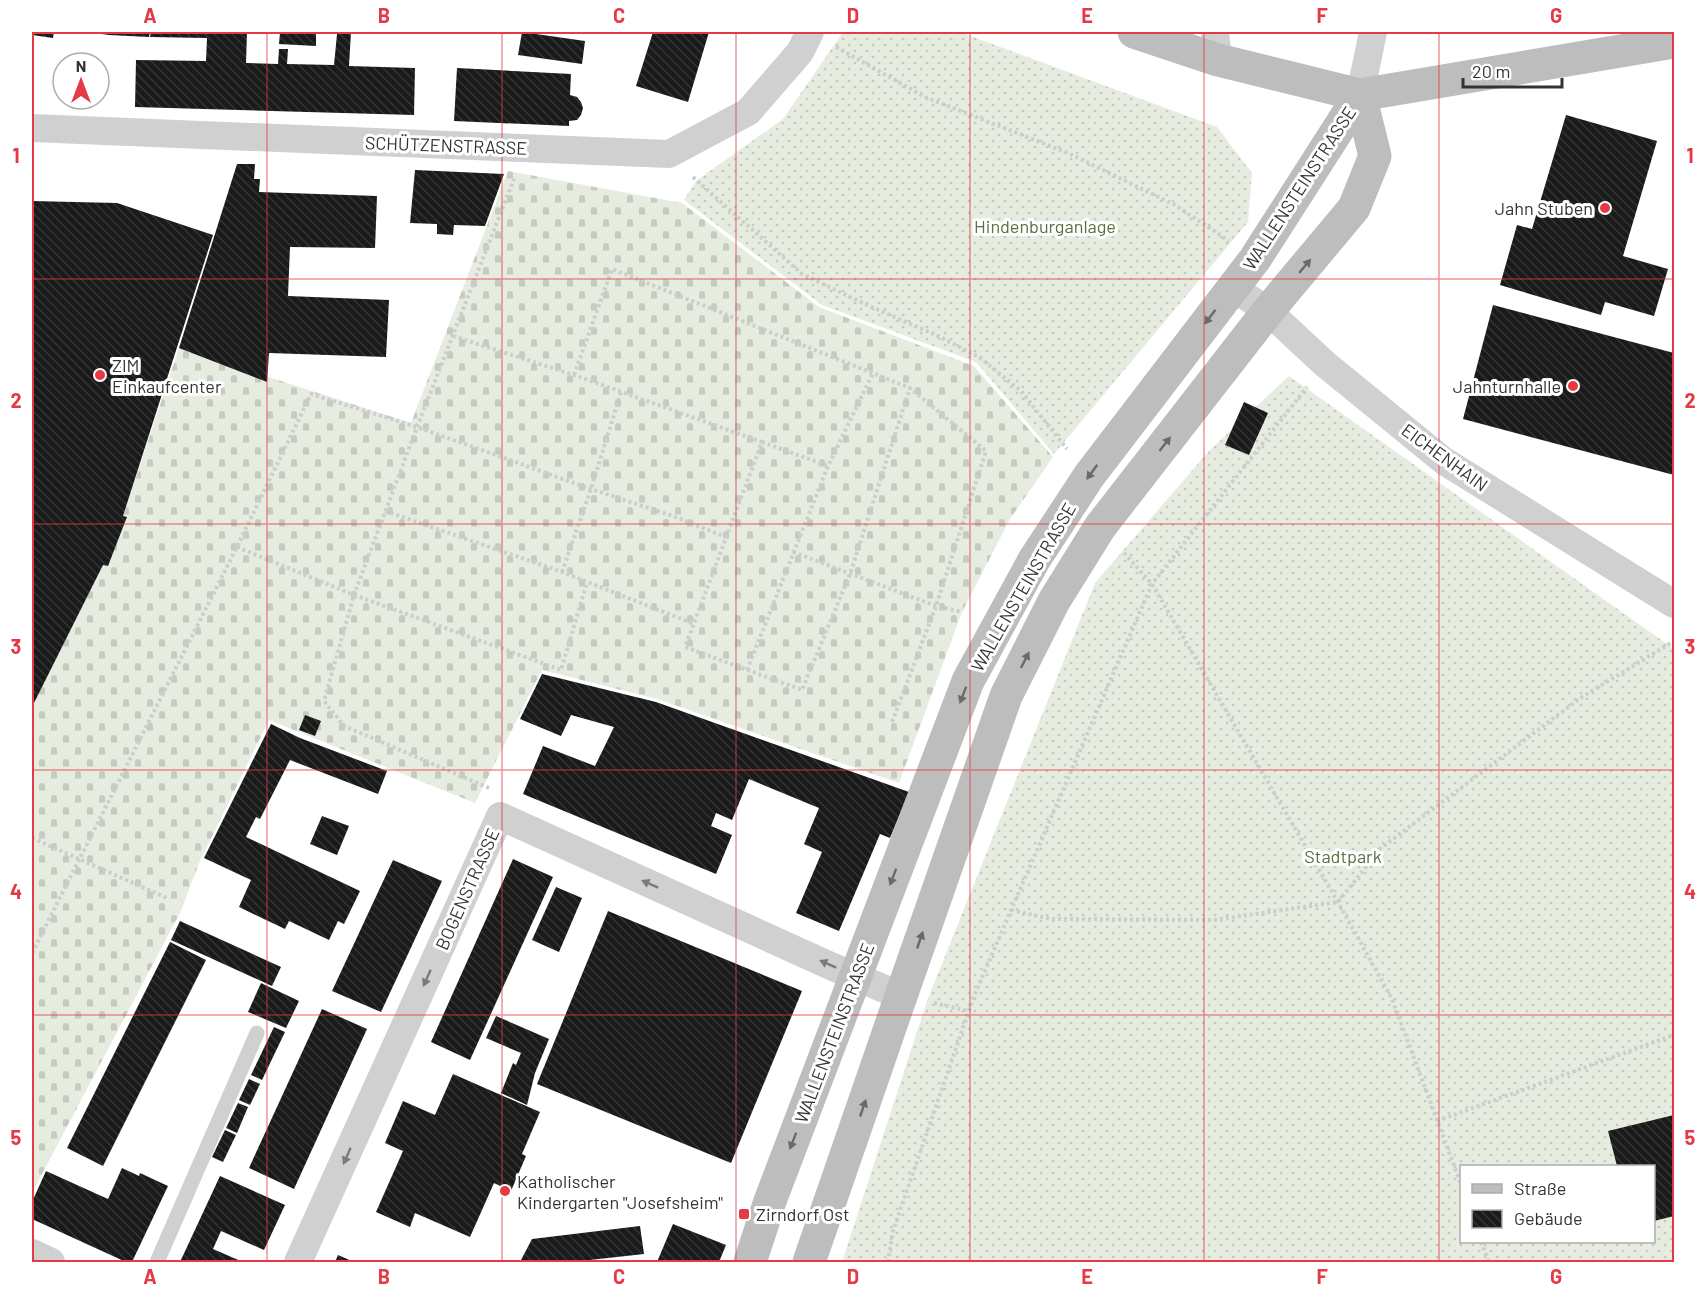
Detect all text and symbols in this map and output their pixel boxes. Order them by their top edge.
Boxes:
text: A [143,3,157,27]
text: B [378,3,390,27]
text: C [613,3,625,27]
text: D [847,3,859,27]
text: E [1081,3,1093,27]
text: F [1316,3,1328,27]
text: G [1550,3,1562,27]
north arrow [51,51,111,111]
scale bar [1463,51,1562,89]
text: N [76,56,86,75]
text: 20 m [1472,60,1510,82]
street label: WALLENSTEINSTRASSE [1238,102,1360,274]
street label: SCHÜTZENSTRASSE [365,131,527,159]
text: 1 [12,143,20,167]
text: 1 [1686,143,1694,167]
place label: Jahn Stuben [1495,197,1593,219]
marker: Jahn Stuben [1598,201,1612,215]
park label: Hindenburganlage [974,215,1116,237]
one-way arrow [1298,259,1311,274]
one-way arrow [1204,309,1216,324]
place label: ZIM Einkaufcenter [112,354,222,397]
marker: ZIM Einkaufcenter [93,368,107,382]
place label: Jahnturnhalle [1453,375,1561,397]
marker: Jahnturnhalle [1566,379,1580,393]
text: 2 [10,388,22,412]
text: 2 [1684,388,1696,412]
street label: EICHENHAIN [1398,418,1492,496]
one-way arrow [1158,436,1171,452]
one-way arrow [1086,464,1098,480]
street label: WALLENSTEINSTRASSE [966,499,1080,675]
text: 3 [11,634,21,658]
text: 3 [1685,634,1695,658]
one-way arrow [1020,651,1029,668]
one-way arrow [957,686,967,704]
street label: BOGENSTRASSE [430,825,504,953]
park label: Stadtpark [1304,845,1382,867]
one-way arrow [888,868,897,886]
text: 4 [10,879,22,903]
one-way arrow [641,879,658,888]
text: 4 [1684,879,1696,903]
one-way arrow [916,931,926,949]
street label: WALLENSTEINSTRASSE [790,940,878,1126]
one-way arrow [818,959,836,969]
one-way arrow [422,969,431,987]
one-way arrow [858,1099,868,1117]
text: 5 [11,1125,22,1149]
text: 5 [1685,1125,1696,1149]
one-way arrow [788,1132,797,1150]
one-way arrow [342,1147,351,1164]
legend [1460,1165,1655,1243]
place label: Katholischer Kindergarten "Josefsheim" [517,1170,723,1213]
text: Straße [1514,1177,1566,1199]
marker: Katholischer Kindergarten "Josefsheim" [498,1184,512,1198]
place label: Zirndorf Ost [756,1203,849,1225]
marker: Zirndorf Ost [737,1207,751,1221]
text: Gebäude [1514,1207,1583,1229]
text: A [143,1264,157,1288]
text: B [378,1264,390,1288]
text: C [613,1264,625,1288]
text: D [847,1264,859,1288]
text: E [1081,1264,1093,1288]
text: F [1316,1264,1328,1288]
text: G [1550,1264,1562,1288]

